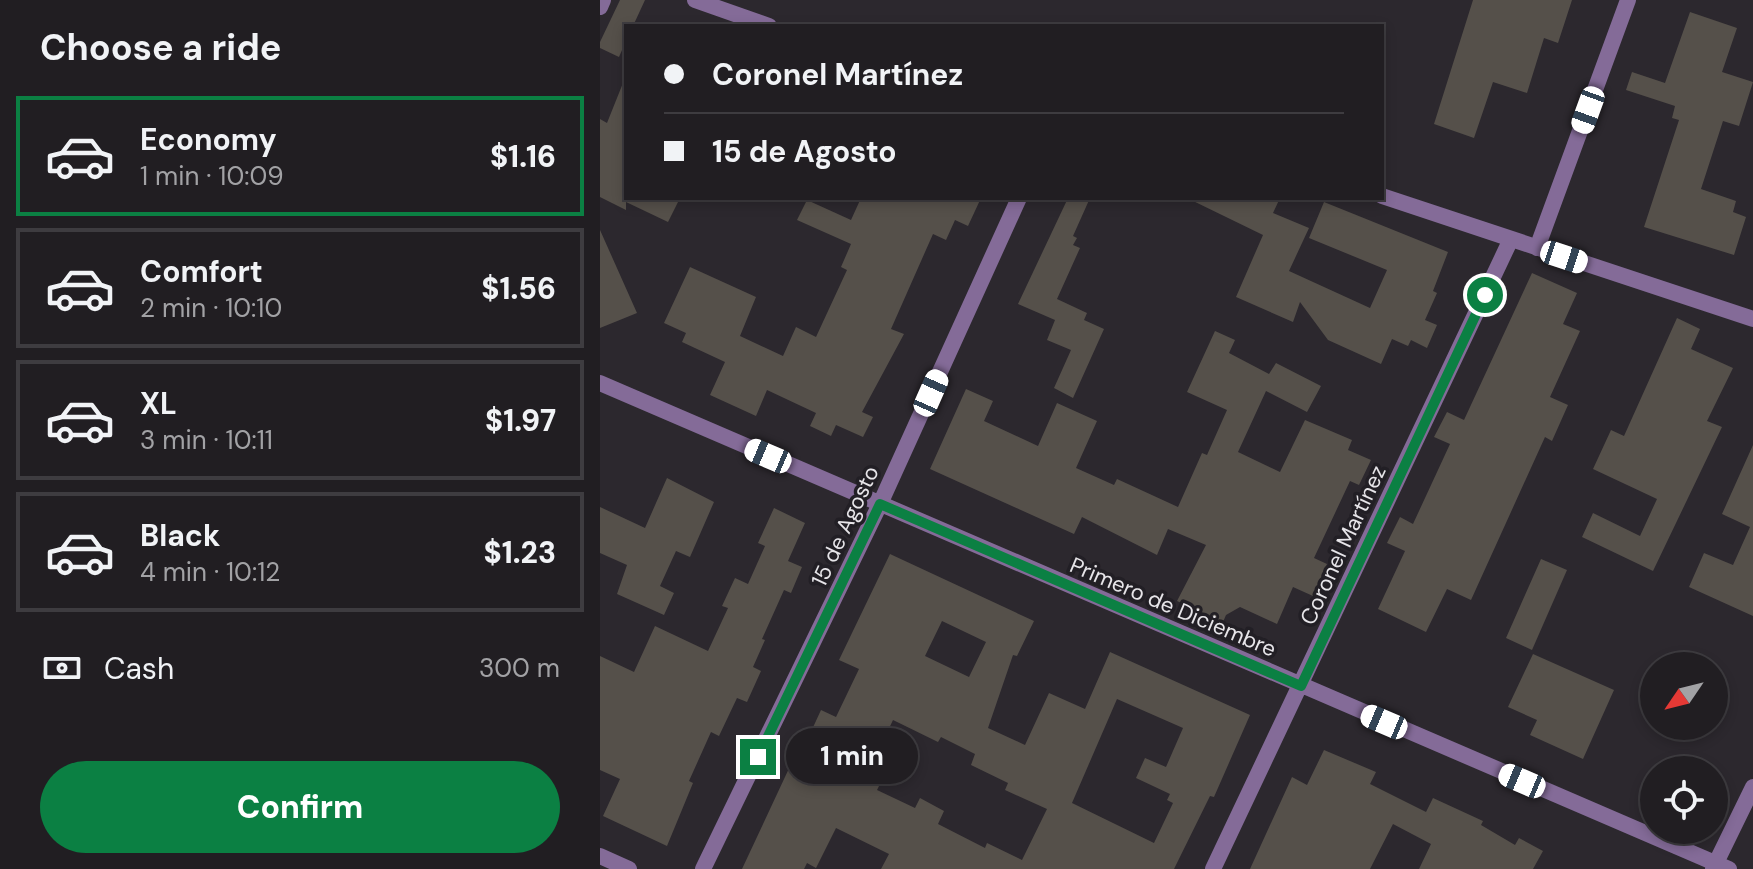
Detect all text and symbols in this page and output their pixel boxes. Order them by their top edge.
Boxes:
text: Choose a ride [40,24,281,71]
text: Coronel Martínez [712,55,963,94]
car [1569,83,1607,137]
icon: car [44,120,116,192]
text: Economy [140,120,277,159]
text: 15 de Agosto [712,132,897,171]
text: $1.16 [490,137,556,176]
text: 1 min · 10:09 [140,159,284,193]
car [1537,238,1591,276]
icon: car [44,252,116,324]
text: Comfort [140,252,263,291]
text: $1.56 [481,269,556,308]
route start [1467,277,1503,313]
text: 2 min · 10:10 [140,291,282,325]
car [910,366,952,420]
icon: car [44,384,116,456]
text: XL [140,384,177,423]
text: $1.97 [485,401,556,440]
text: 3 min · 10:11 [140,423,273,457]
car [741,436,795,476]
street label: 15 de Agosto [804,461,886,591]
street label: Coronel Martínez [1293,461,1393,629]
icon: car [44,516,116,588]
text: Black [140,516,220,555]
text: $1.23 [484,533,556,572]
street label: Primero de Diciembre [1065,550,1281,664]
text: 4 min · 10:12 [140,555,280,589]
icon: cash [40,646,84,690]
text: Cash [104,649,174,688]
text: 300 m [479,651,560,685]
north arrow [1640,652,1728,740]
map controls [1640,652,1728,844]
car [1357,702,1411,742]
callout: 1 min [786,729,918,785]
route end [740,739,776,775]
text: 1 min [820,739,884,773]
button: locate [1640,756,1728,844]
button: Confirm [40,761,560,853]
car [1495,761,1549,801]

